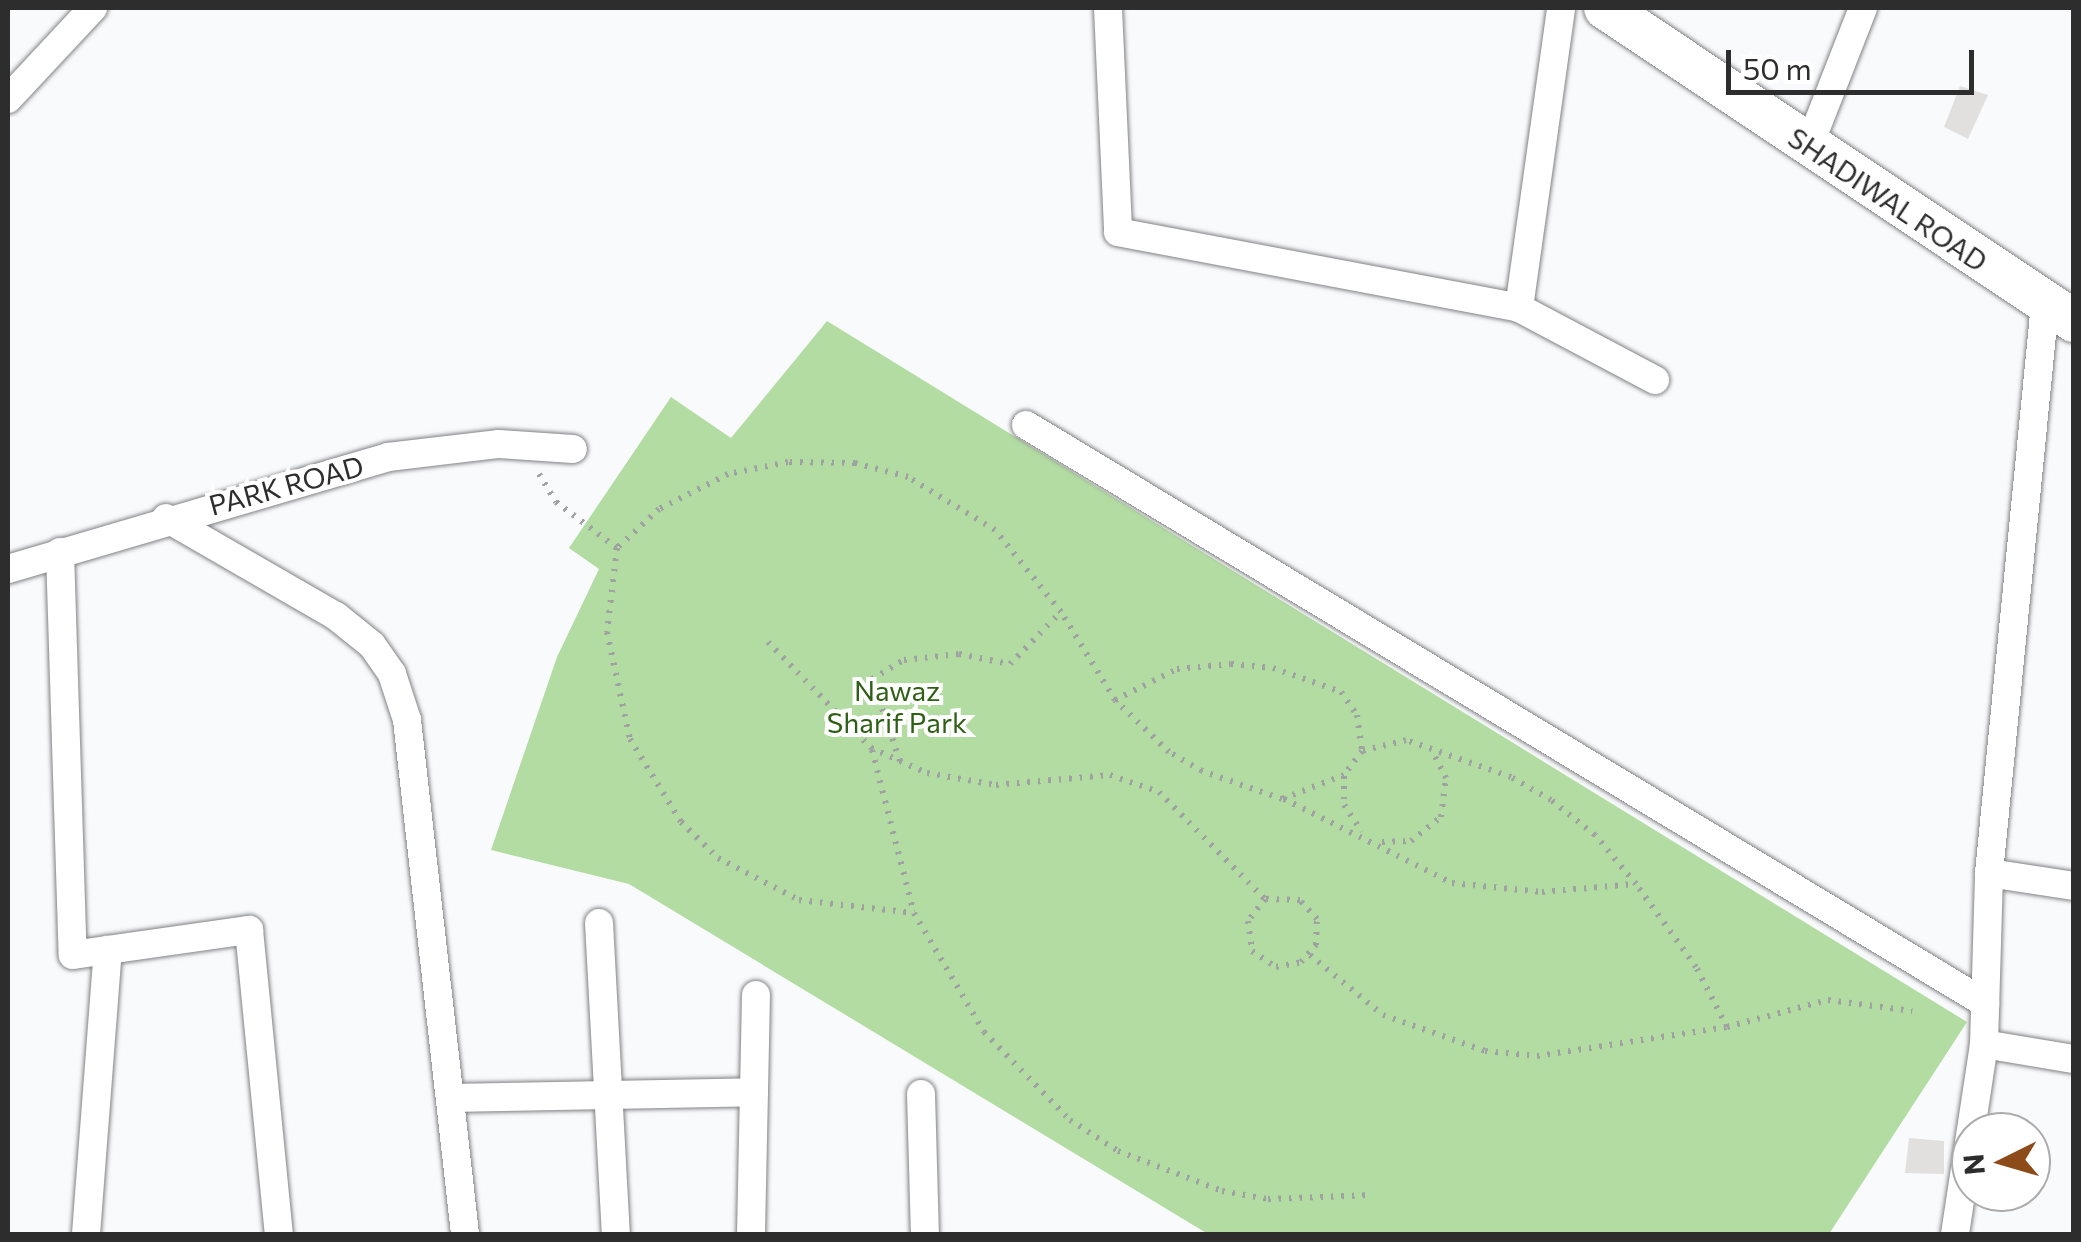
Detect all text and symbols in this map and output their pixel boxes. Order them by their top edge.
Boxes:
scale bar [1731,30,1978,92]
text: 50 m [1743,49,1812,86]
street label: SHADIWAL ROAD [1782,120,1994,278]
street label: PARK ROAD [205,448,367,522]
park label: Nawaz Sharif Park [827,673,967,739]
north arrow [1951,1112,2051,1212]
text: N [1955,1152,1991,1176]

